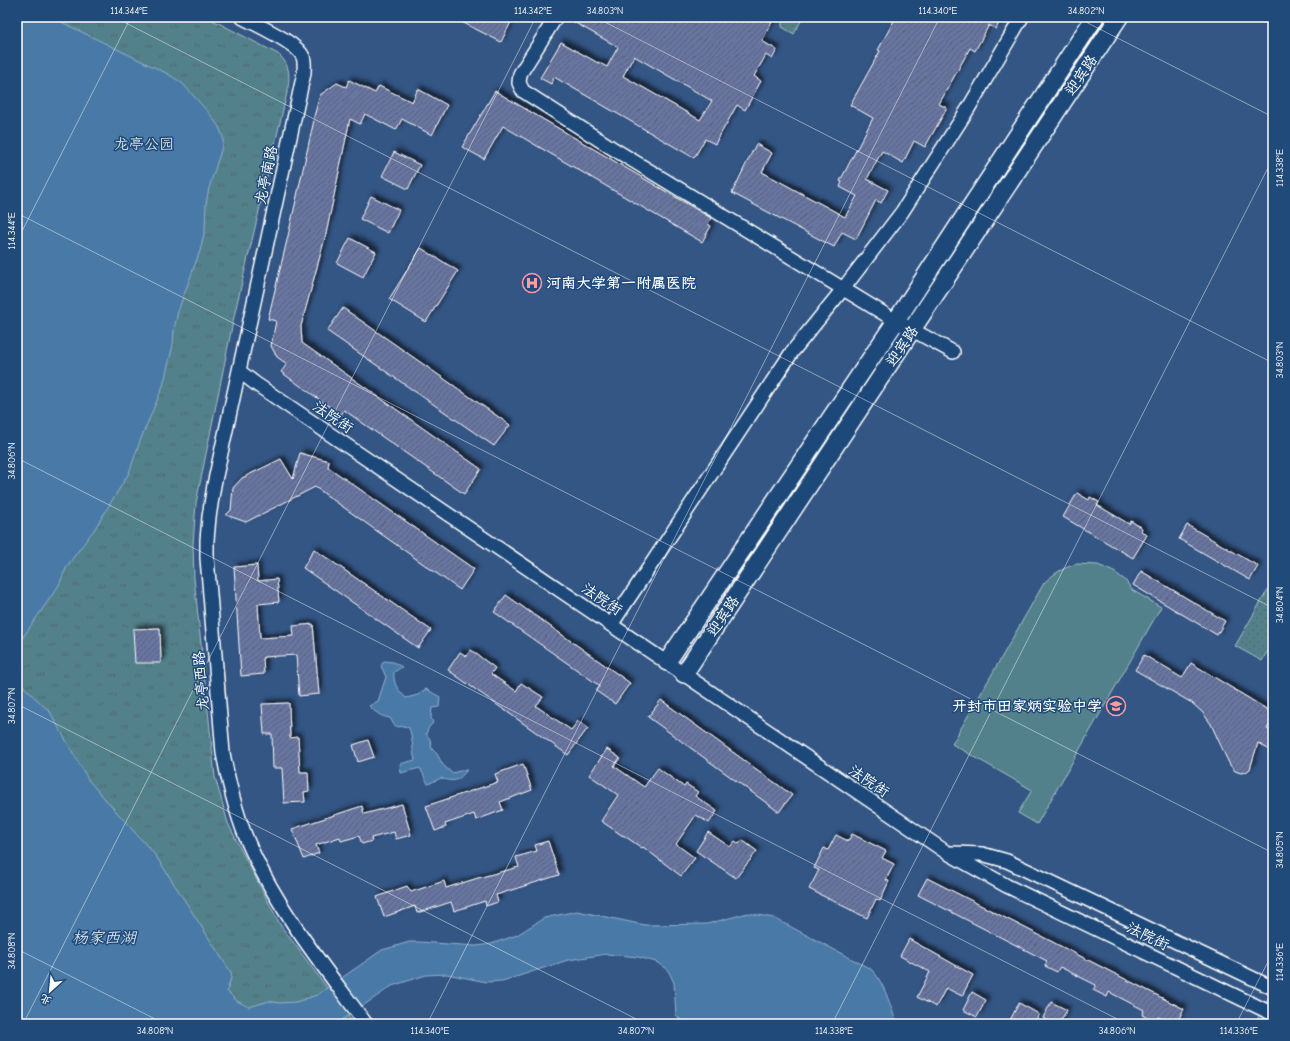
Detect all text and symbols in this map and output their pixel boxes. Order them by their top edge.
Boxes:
text: 114.344°E [110,5,148,17]
text: 114.342°E [514,5,552,17]
text: 34.803°N [587,5,623,17]
text: 114.340°E [919,5,957,17]
text: 34.802°N [1068,5,1104,17]
street label: 迎宾路 [1061,51,1101,99]
park label: 龙亭公园 [114,135,174,153]
street label: 龙亭南路 [251,144,281,206]
text: 114.338°E [1274,149,1286,187]
text: 114.344°E [6,212,18,250]
hospital icon: 河南大学第一附属医院 [521,272,543,294]
place label: 河南大学第一附属医院 [546,274,696,292]
street label: 迎宾路 [882,322,922,370]
text: 34.803°N [1274,342,1286,378]
street label: 法院街 [309,397,357,437]
text: 34.806°N [6,442,18,480]
street label: 法院街 [578,579,626,619]
text: 34.804°N [1274,587,1286,623]
street label: 迎宾路 [703,592,743,640]
street label: 龙亭西路 [189,650,213,712]
text: 34.807°N [6,688,18,724]
school or university icon: 开封市田家炳实验中学 [1105,695,1127,717]
place label: 开封市田家炳实验中学 [952,697,1102,715]
street label: 法院街 [845,761,893,801]
text: 34.805°N [1274,831,1286,869]
street label: 法院街 [1124,918,1172,954]
water label: 杨家西湖 [72,929,138,947]
text: 34.808°N [6,933,18,969]
text: 114.336°E [1274,943,1286,981]
north arrow [30,971,70,1011]
text: 北 [38,991,54,1008]
text: 34.808°N [137,1025,173,1037]
text: 114.340°E [411,1025,449,1037]
text: 34.807°N [618,1025,654,1037]
text: 114.338°E [815,1025,853,1037]
text: 34.806°N [1098,1025,1136,1037]
text: 114.336°E [1220,1025,1258,1037]

